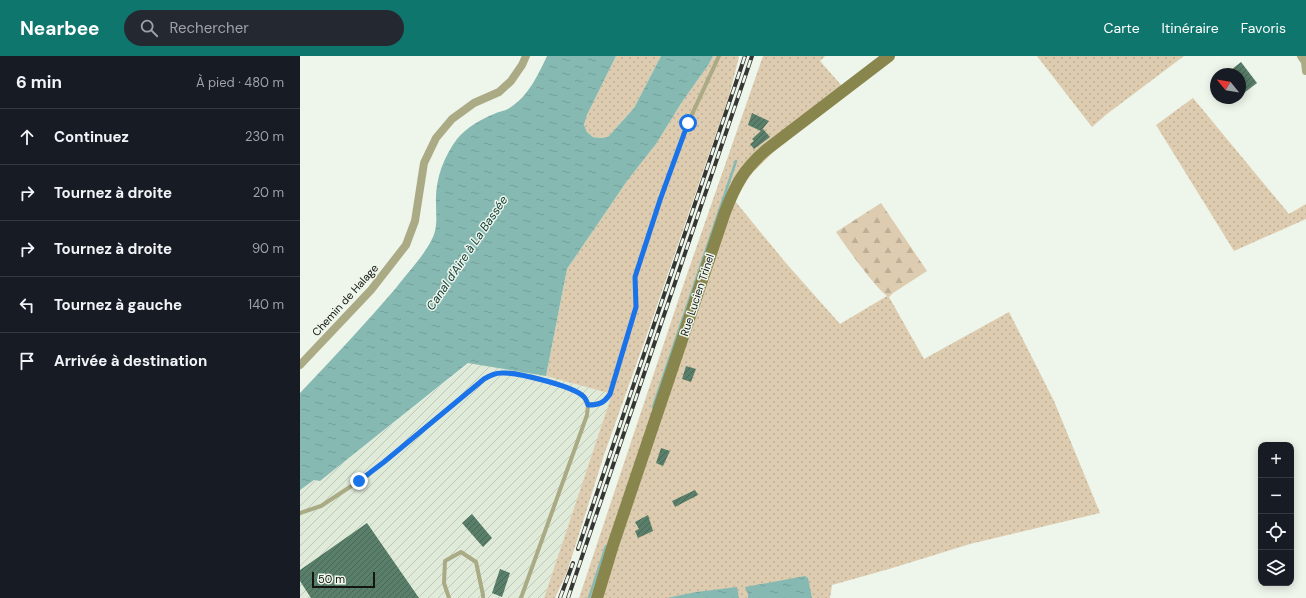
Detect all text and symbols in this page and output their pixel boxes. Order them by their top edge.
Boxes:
search box [124,10,404,46]
text: Nearbee [20,16,100,41]
icon: search [138,17,160,39]
text: Rechercher [170,18,249,38]
text: Carte [1104,19,1140,37]
text: Itinéraire [1162,19,1219,37]
text: Favoris [1241,19,1286,37]
north arrow [1210,68,1246,104]
text: 6 min [16,71,62,93]
text: À pied · 480 m [196,74,284,91]
route start [679,114,697,132]
icon: ahead [16,126,38,148]
text: Continuez [54,127,129,147]
text: 230 m [245,128,284,145]
icon: right [16,182,38,204]
text: Tournez à droite [54,183,172,203]
text: 20 m [253,184,284,201]
water label: Canal d'Aire à La Bassée [423,192,511,313]
icon: right [16,238,38,260]
text: Tournez à droite [54,239,172,259]
text: 90 m [252,240,284,257]
street label: Rue Lucien Trinel [677,252,717,338]
street label: Chemin de Halage [309,261,381,339]
icon: left [16,294,38,316]
text: Tournez à gauche [54,295,182,315]
text: 140 m [248,296,284,313]
icon: arrive [16,350,38,372]
text: Arrivée à destination [54,351,207,371]
map controls [1258,442,1294,586]
button: + [1258,442,1294,478]
route end [350,472,368,490]
button: − [1258,478,1294,514]
button: locate [1258,514,1294,550]
button: layers [1258,550,1294,586]
scale bar [312,570,375,589]
text: 50 m [318,572,345,586]

